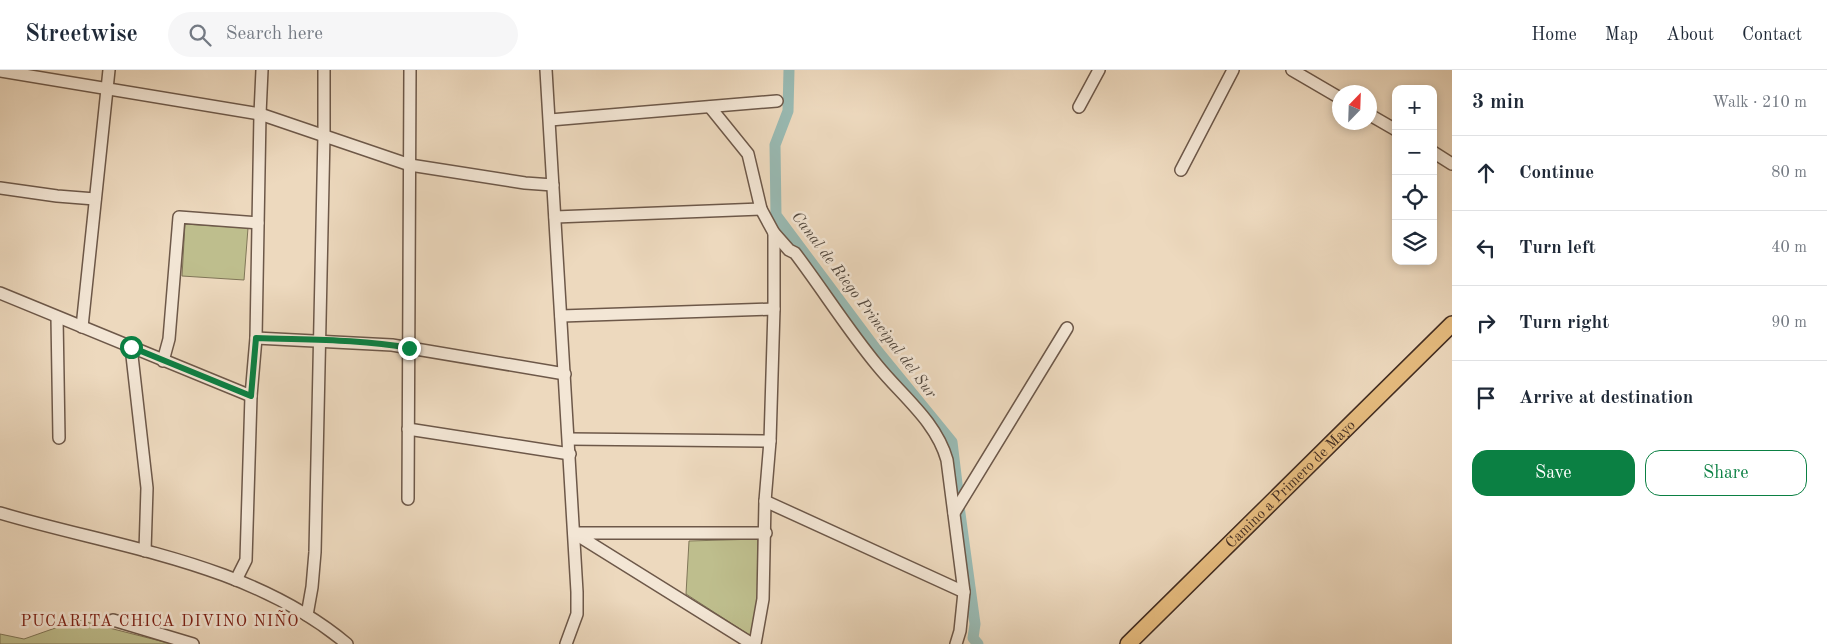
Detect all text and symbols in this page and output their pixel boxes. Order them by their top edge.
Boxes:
search box [168,12,518,57]
icon: search [186,21,214,49]
text: Streetwise [25,23,138,47]
text: Search here [226,25,323,44]
text: Home [1531,26,1577,44]
text: Map [1605,26,1638,44]
text: About [1666,26,1714,44]
text: Contact [1742,26,1802,44]
north arrow [1332,85,1377,130]
map controls [1392,85,1437,265]
button: + [1392,85,1437,130]
text: 3 min [1472,92,1525,113]
text: Walk · 210 m [1712,95,1807,111]
button: − [1392,130,1437,175]
icon: ahead [1472,159,1500,187]
text: Continue [1519,164,1594,183]
text: 80 m [1771,165,1807,181]
button: locate [1392,175,1437,220]
water label: Canal de Riego Principal del Sur [788,209,939,402]
button: layers [1392,220,1437,265]
icon: left [1472,234,1500,262]
text: Turn left [1519,239,1596,258]
text: 40 m [1771,240,1807,256]
icon: right [1472,309,1500,337]
text: Turn right [1519,314,1609,333]
text: 90 m [1771,315,1807,331]
route start [120,336,143,359]
route end [398,337,421,360]
icon: arrive [1472,384,1500,412]
text: Arrive at destination [1519,389,1693,408]
street label: Camino a Primero de Mayo [1224,418,1359,552]
button: Save [1472,450,1635,496]
button: Share [1645,450,1807,496]
district label: PUCARITA CHICA DIVINO NIÑO [20,609,300,630]

